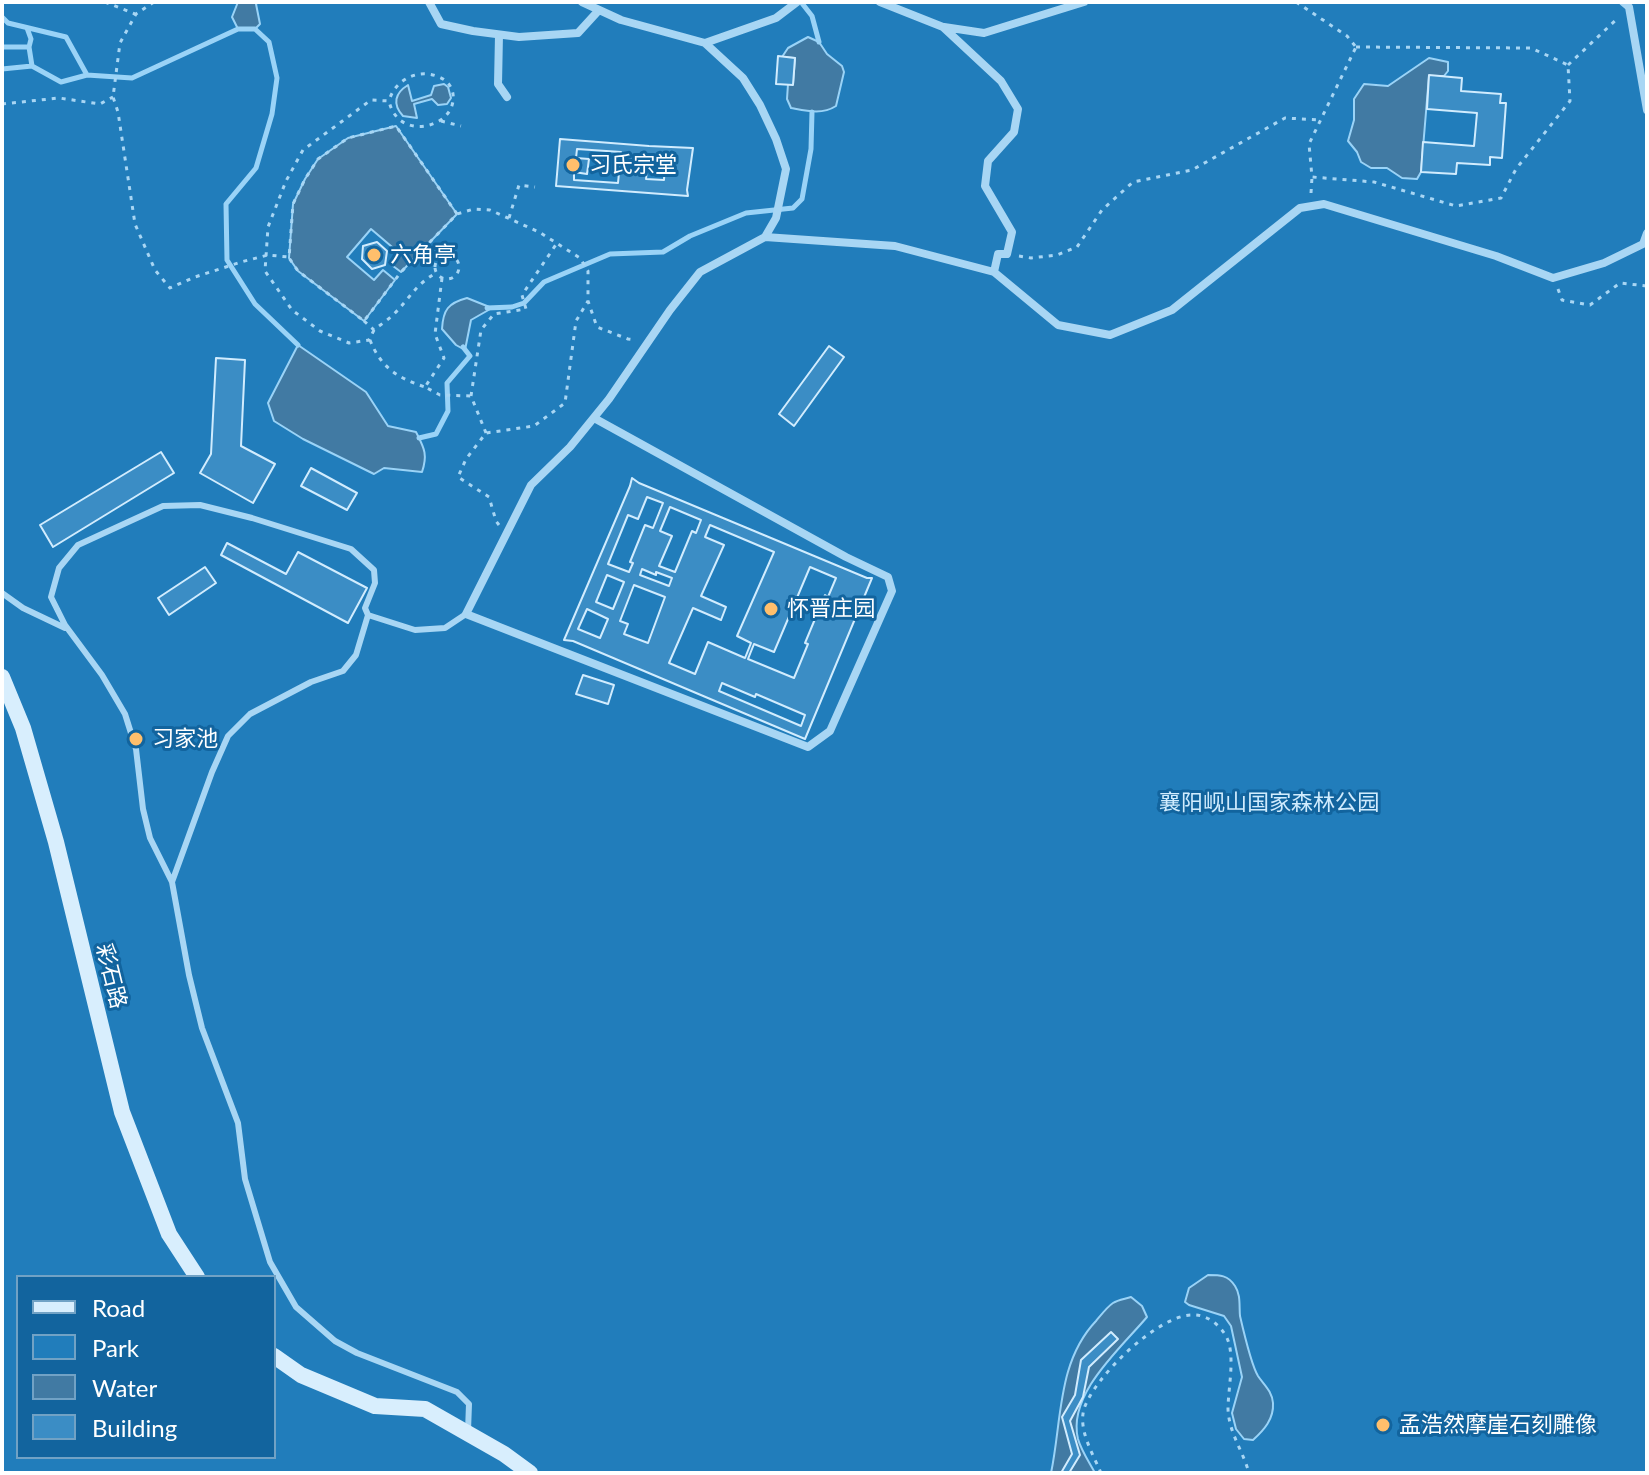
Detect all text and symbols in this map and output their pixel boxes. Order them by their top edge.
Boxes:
place label: 习氏宗堂 [589,152,677,178]
marker: 习氏宗堂 [564,156,582,174]
place label: 六角亭 [390,242,456,268]
marker: 六角亭 [365,246,383,264]
place label: 怀晋庄园 [787,596,875,622]
marker: 怀晋庄园 [762,600,780,618]
place label: 习家池 [152,726,218,752]
marker: 习家池 [127,730,145,748]
park label: 襄阳岘山国家森林公园 [1159,790,1379,816]
street label: 彩石路 [90,941,132,1011]
legend [16,1275,276,1459]
text: Road [92,1293,145,1322]
text: Park [92,1333,139,1362]
text: Water [92,1373,157,1402]
place label: 孟浩然摩崖石刻雕像 [1399,1412,1597,1438]
text: Building [92,1413,177,1442]
marker: 孟浩然摩崖石刻雕像 [1374,1416,1392,1434]

